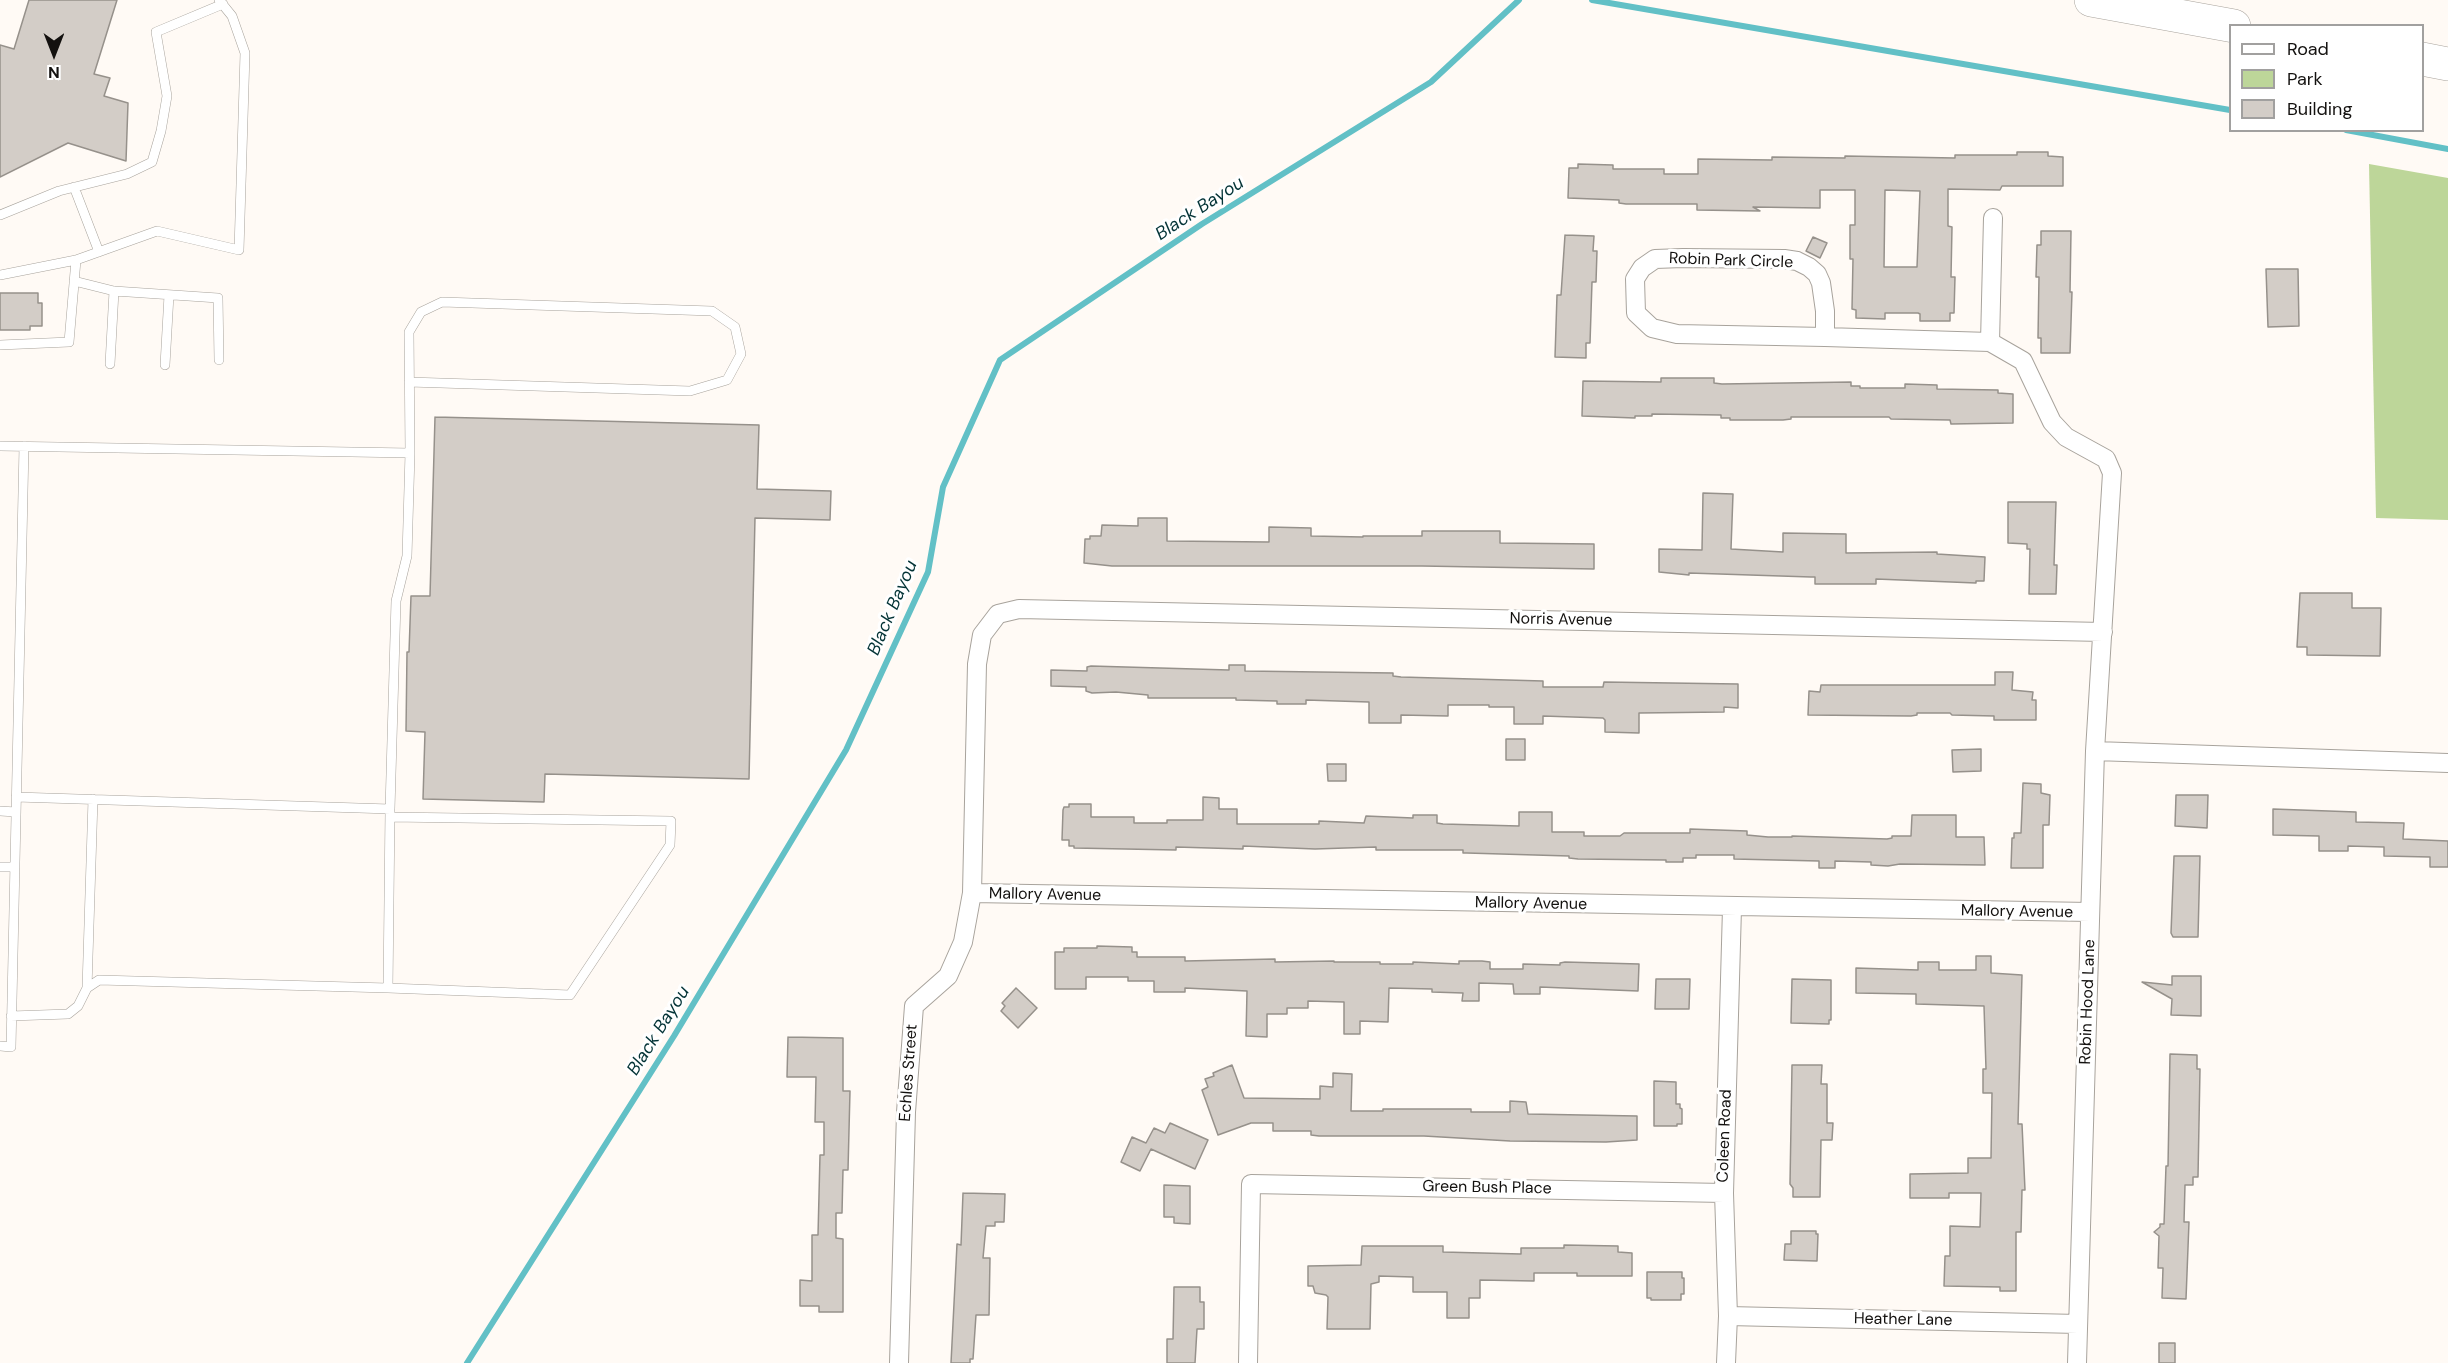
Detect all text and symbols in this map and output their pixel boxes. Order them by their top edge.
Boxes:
north arrow [24,24,84,84]
legend [2229,24,2424,132]
text: Road [2287,37,2329,61]
text: N [48,62,60,83]
text: Park [2287,67,2323,91]
text: Building [2287,97,2352,121]
water label: Black Bayou [1152,173,1248,245]
street label: Robin Park Circle [1669,249,1793,273]
water label: Black Bayou [863,557,923,659]
street label: Norris Avenue [1509,610,1613,630]
street label: Mallory Avenue [989,884,1101,906]
street label: Mallory Avenue [1475,893,1587,915]
street label: Mallory Avenue [1961,901,2073,923]
street label: Robin Hood Lane [2076,939,2100,1065]
water label: Black Bayou [623,983,695,1079]
street label: Echles Street [896,1024,922,1122]
street label: Coleen Road [1714,1089,1736,1183]
street label: Green Bush Place [1422,1177,1552,1199]
street label: Heather Lane [1854,1310,1952,1330]

